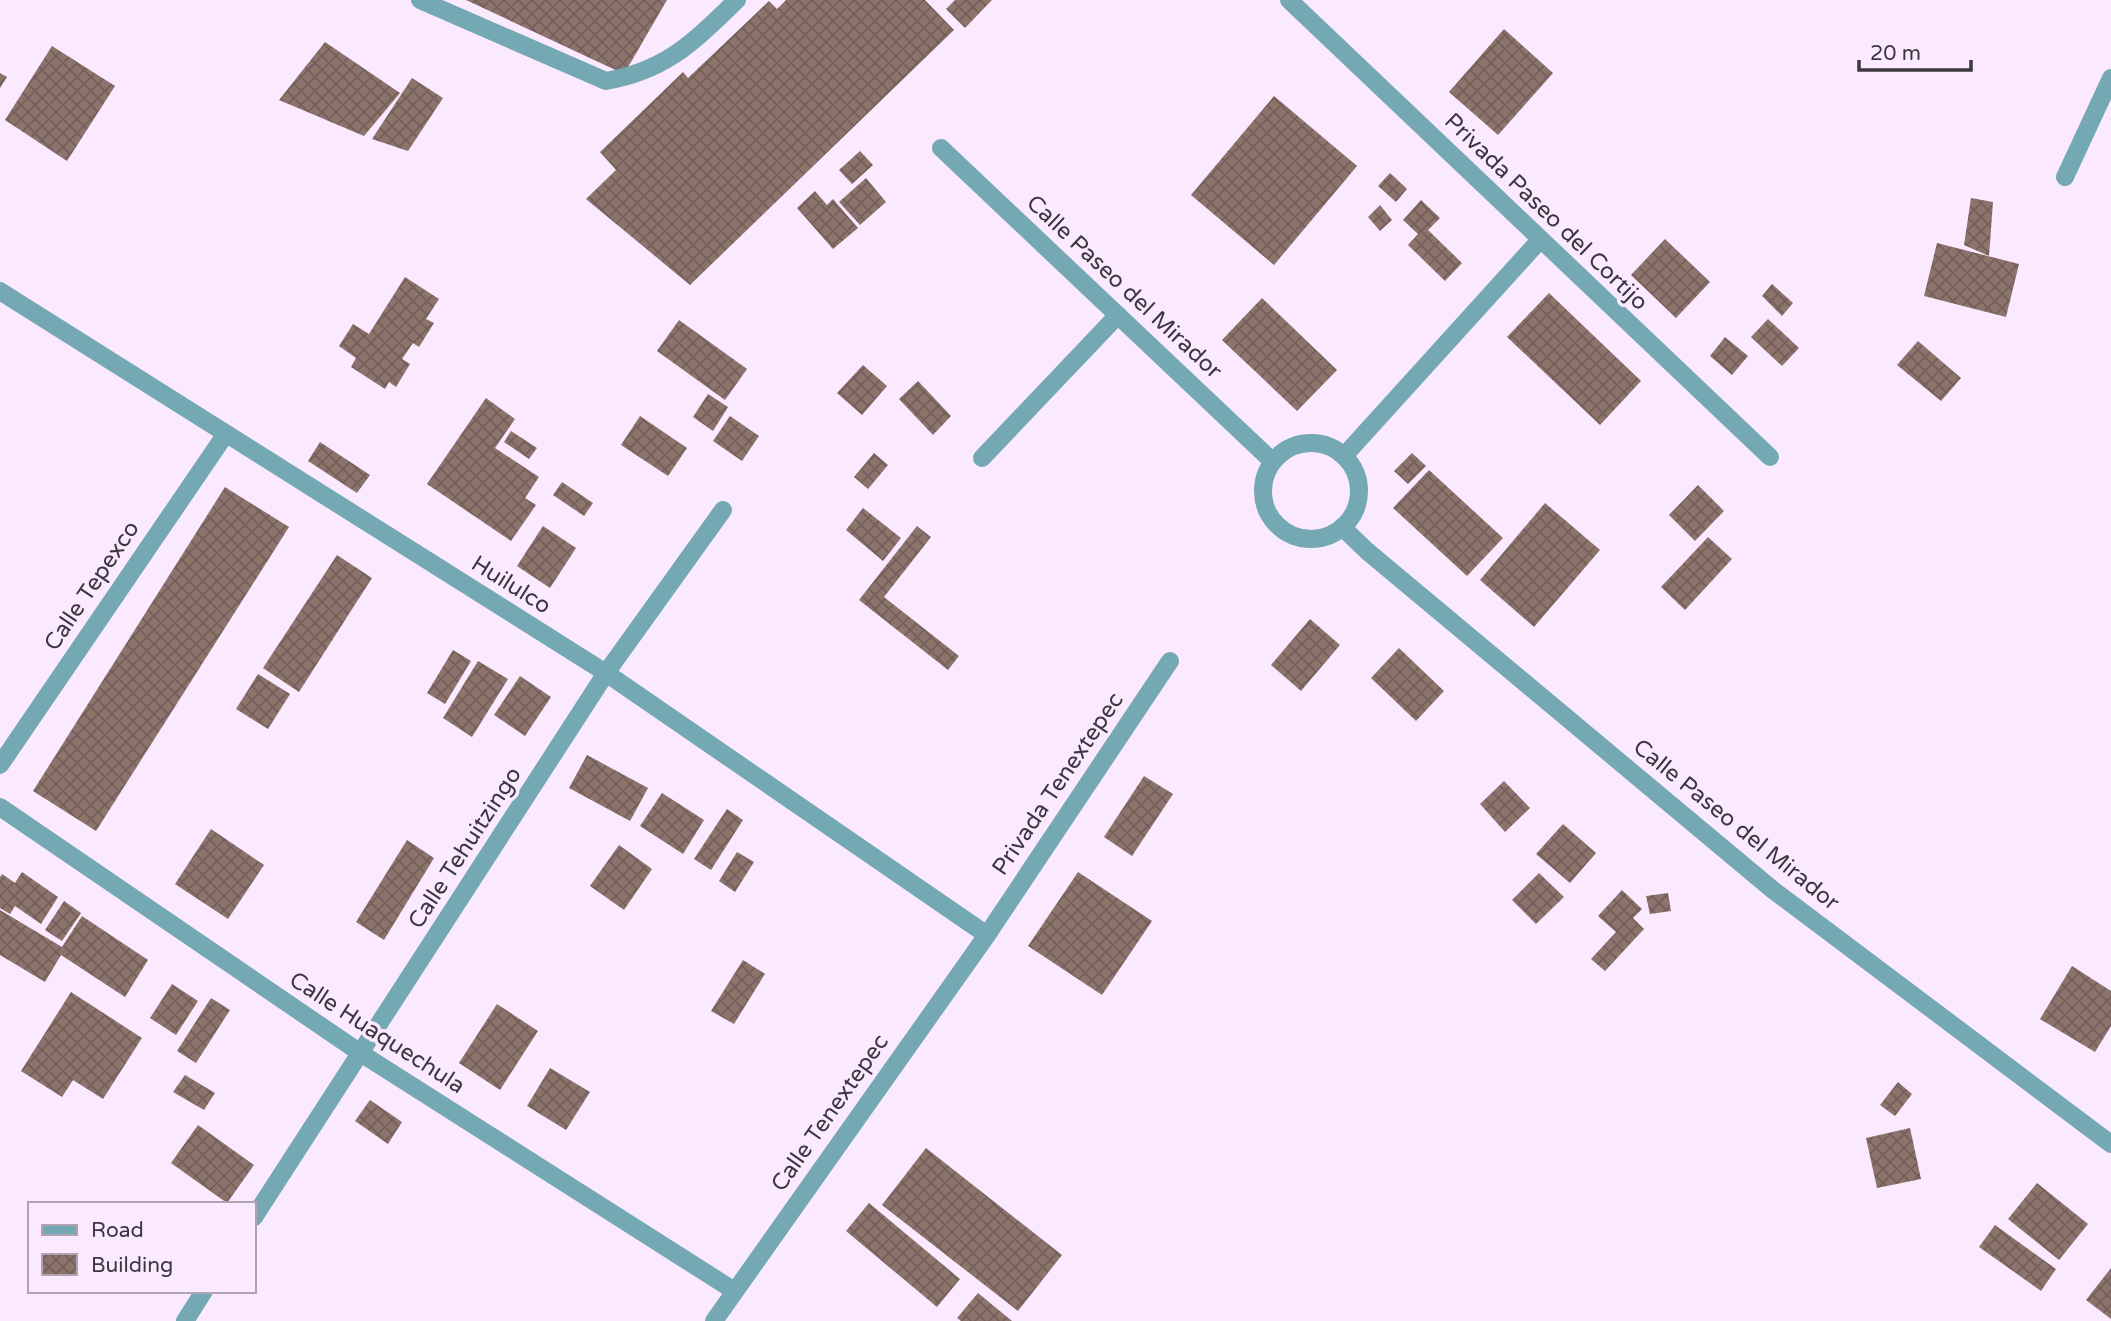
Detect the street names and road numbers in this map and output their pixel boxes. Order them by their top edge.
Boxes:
street label: Privada Paseo del Cortijo [1438,107,1654,317]
street label: Calle Paseo del Mirador [1020,189,1228,385]
street label: Calle Tepexco [38,516,146,656]
street label: Huilulco [466,550,556,620]
street label: Privada Tenextepec [986,687,1130,881]
street label: Calle Paseo del Mirador [1627,733,1845,917]
street label: Calle Tehuitzingo [402,762,528,934]
street label: Calle Huaquechula [284,966,470,1100]
street label: Calle Tenextepec [765,1029,895,1197]

